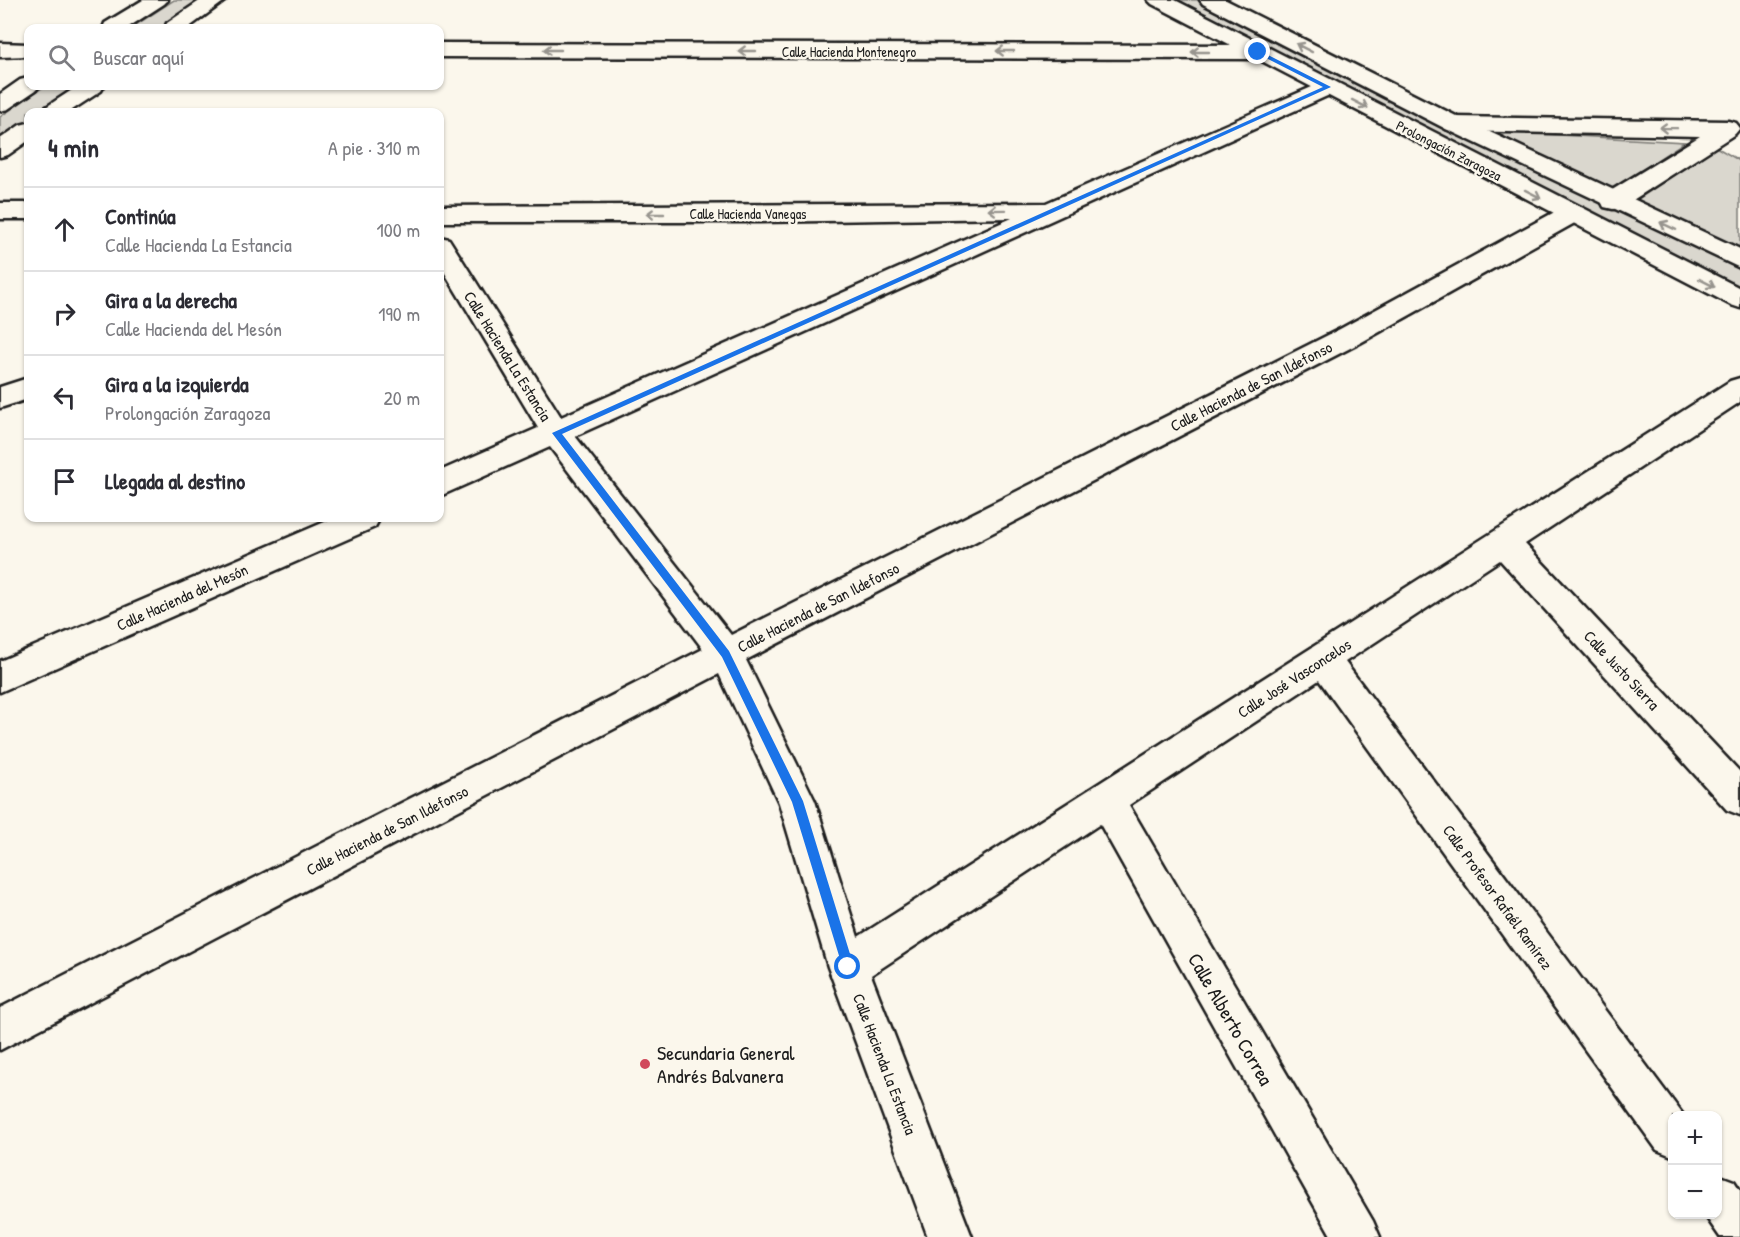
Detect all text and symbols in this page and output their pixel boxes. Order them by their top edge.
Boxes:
search box [24,24,444,90]
route end [1244,38,1270,64]
icon: search [45,41,78,74]
text: Buscar aquí [93,42,185,72]
street label: Calle Hacienda Montenegro [782,42,917,62]
one-way arrow [1296,42,1314,53]
one-way arrow [542,44,562,56]
one-way arrow [737,45,757,57]
one-way arrow [995,45,1015,57]
one-way arrow [1190,46,1210,58]
one-way arrow [1351,98,1368,110]
street label: Prolongación Zaragoza [1393,115,1505,186]
one-way arrow [1659,122,1679,133]
text: 4 min [48,130,99,165]
text: A pie · 310 m [328,134,420,161]
one-way arrow [1524,188,1541,200]
text: Continúa [105,201,176,231]
street label: Calle Hacienda Vanegas [689,204,807,224]
one-way arrow [988,205,1008,216]
one-way arrow [646,208,666,220]
icon: ahead [48,213,81,246]
text: 100 m [377,216,420,243]
one-way arrow [1659,220,1677,232]
text: Calle Hacienda La Estancia [105,231,292,258]
one-way arrow [1698,277,1716,289]
text: Gira a la derecha [105,285,237,315]
street label: Calle Hacienda La Estancia [459,287,557,425]
icon: right [48,297,81,330]
text: 190 m [378,300,420,327]
text: Calle Hacienda del Mesón [105,315,282,342]
street label: Calle Hacienda de San Ildefonso [1166,335,1336,436]
text: Gira a la izquierda [105,369,249,399]
icon: left [48,381,81,414]
text: 20 m [383,384,420,411]
text: Prolongación Zaragoza [105,399,270,426]
icon: arrive [48,465,81,498]
text: Llegada al destino [105,466,245,496]
street label: Calle Hacienda de San Ildefonso [733,556,903,657]
street label: Calle Hacienda del Mesón [113,558,251,636]
street label: Calle Justo Sierra [1579,625,1665,715]
street label: Calle José Vasconcelos [1233,633,1355,723]
street label: Calle Hacienda de San Ildefonso [302,779,472,880]
street label: Calle Profesor Rafaél Ramírez [1438,820,1558,974]
street label: Calle Alberto Correa [1182,948,1280,1090]
route start [834,953,860,979]
street label: Calle Hacienda La Estancia [848,990,922,1138]
place label: Secundaria General Andrés Balvanera [657,1039,795,1089]
marker: Secundaria General Andrés Balvanera [638,1057,652,1071]
map controls [1668,1111,1722,1219]
button: + [1668,1111,1722,1165]
button: − [1668,1165,1722,1219]

